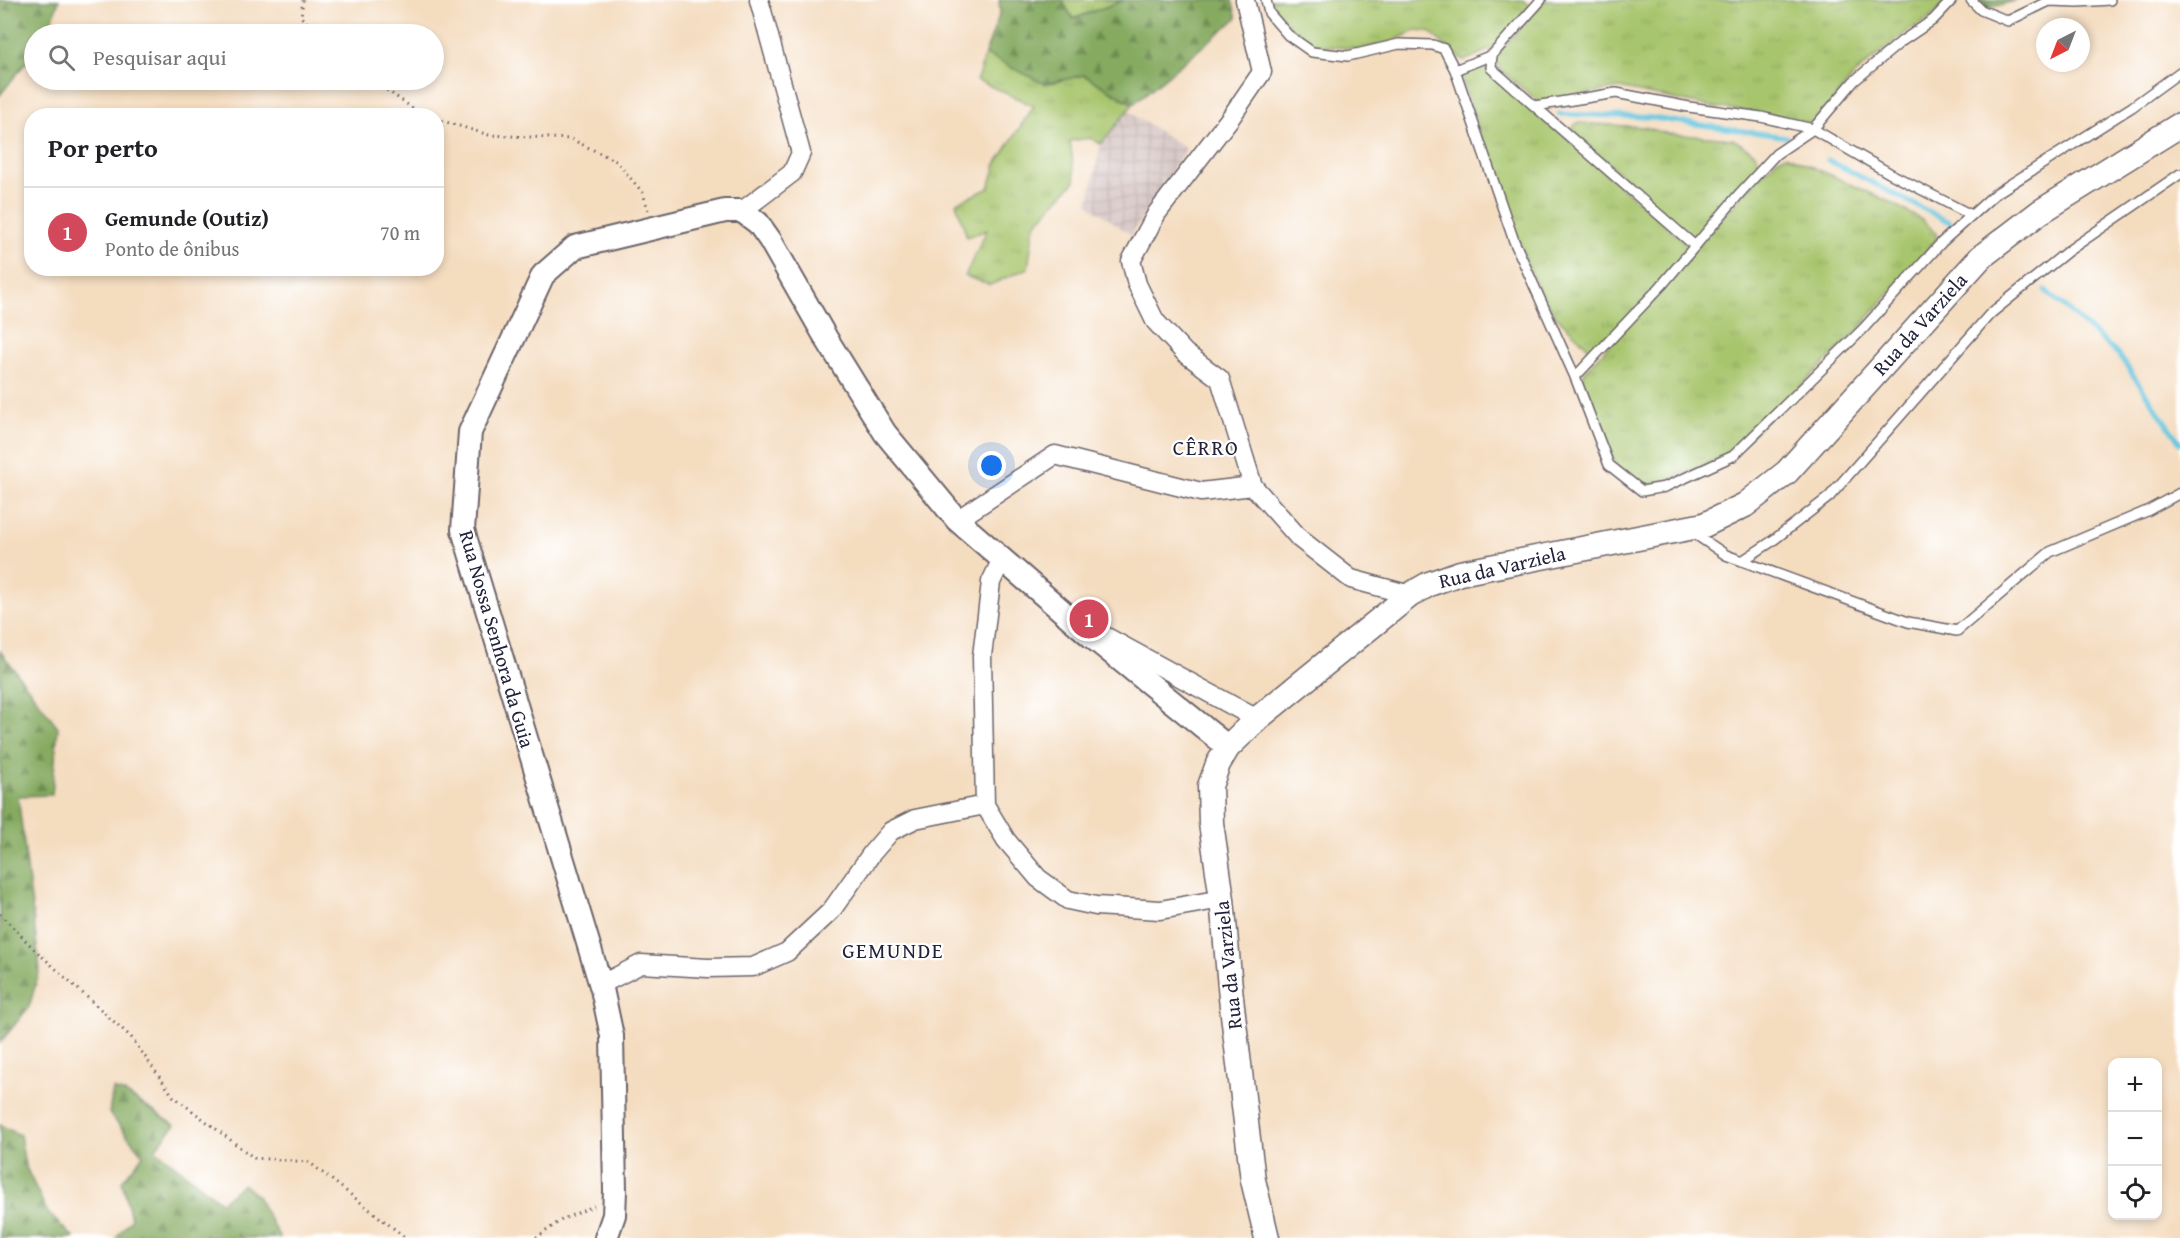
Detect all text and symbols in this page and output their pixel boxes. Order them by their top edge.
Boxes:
north arrow [2036,18,2090,72]
search box [24,24,444,90]
icon: search [45,41,78,74]
text: Pesquisar aqui [93,41,227,73]
text: Por perto [48,128,158,167]
text: Gemunde (Outiz) [105,202,269,234]
text: 1 [62,218,73,247]
text: 70 m [380,218,420,247]
text: Ponto de ônibus [105,234,239,263]
street label: Rua da Varziela [1866,266,1974,381]
district label: CÊRRO [1173,432,1239,463]
your location [977,451,1006,480]
street label: Rua Nossa Senhora da Guia [453,527,543,752]
street label: Rua da Varziela [1436,538,1569,595]
pin: 1 [1070,596,1108,642]
street label: Rua da Varziela [1206,899,1249,1031]
district label: GEMUNDE [842,935,944,966]
map controls [2108,1058,2162,1220]
button: + [2108,1058,2162,1112]
button: − [2108,1112,2162,1166]
button: locate [2108,1166,2162,1220]

